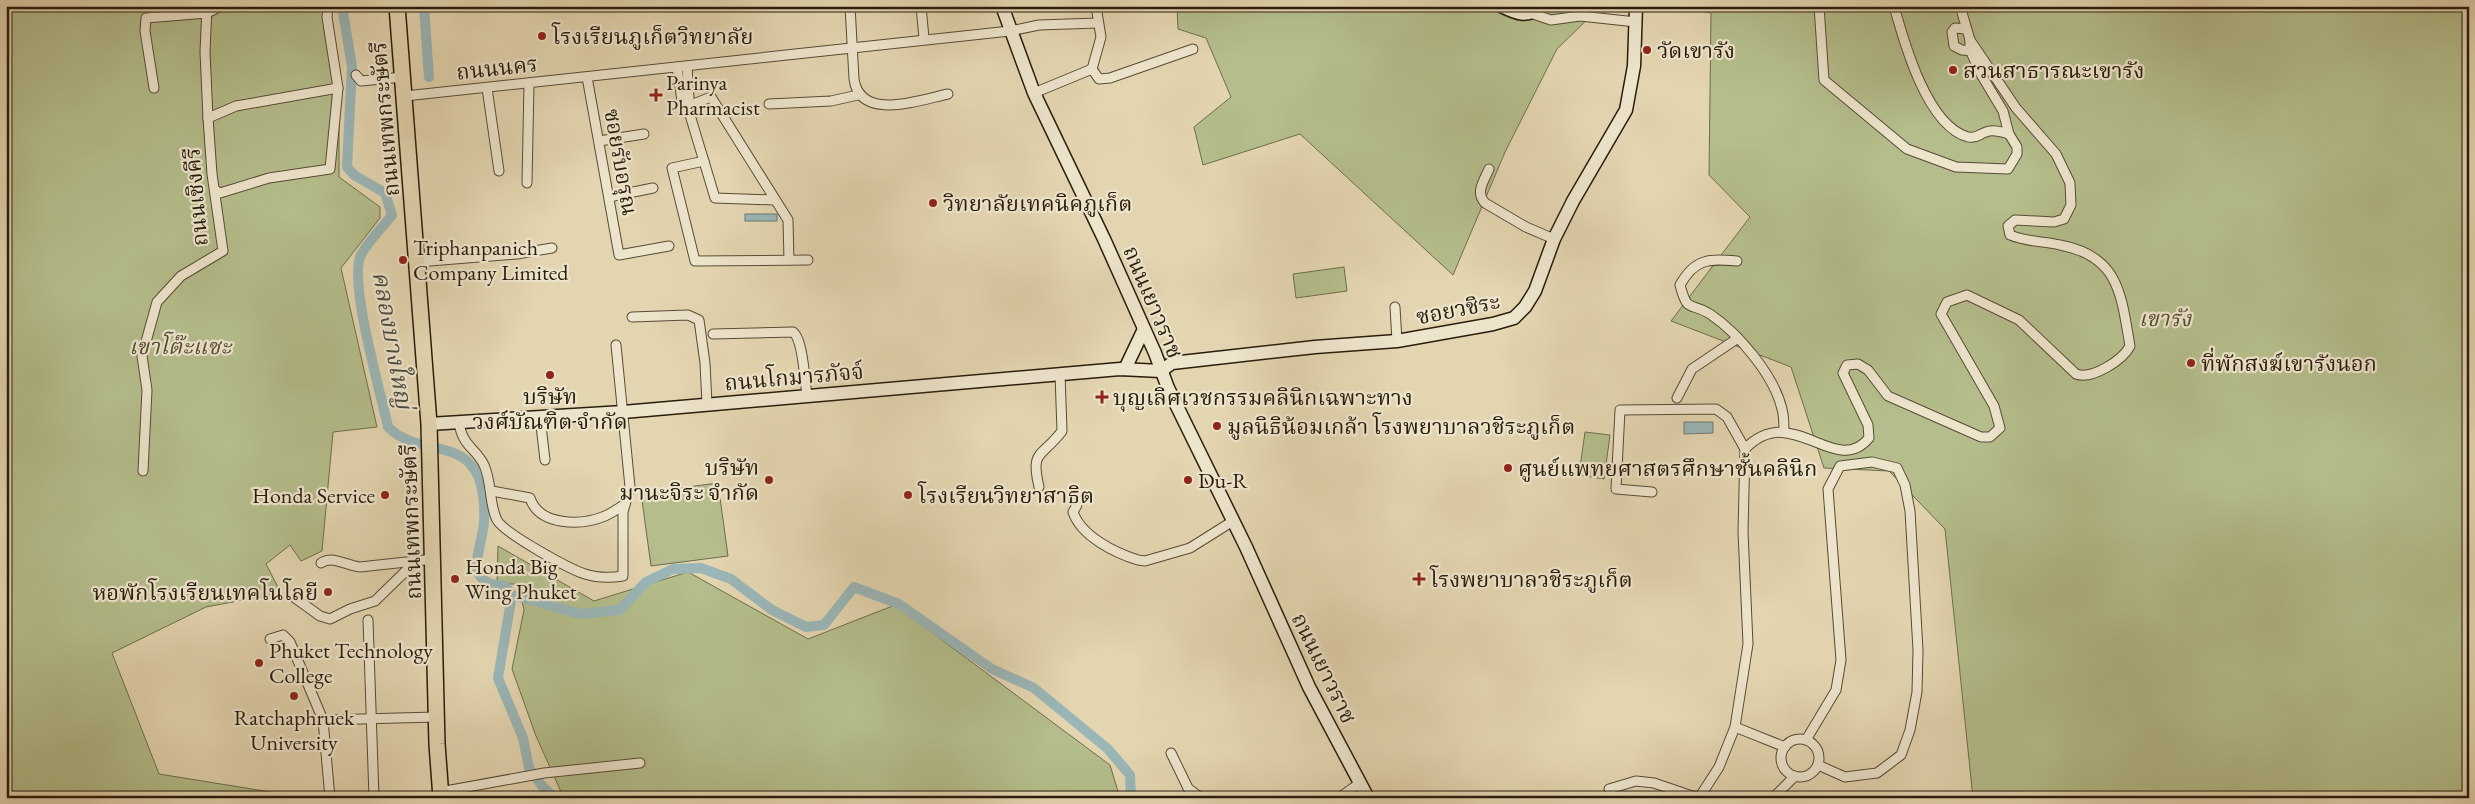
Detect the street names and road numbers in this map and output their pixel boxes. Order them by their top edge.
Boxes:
street label: ถนนเทพกระษัตรี [364,40,406,198]
street label: ถนนนคร [455,49,539,87]
street label: ซอยรับอรุณ [597,106,645,218]
street label: ถนนเชิงคีรี [177,147,215,247]
street label: ถนนเยาวราช [1116,241,1190,363]
street label: ซอยวชิระ [1414,287,1502,331]
street label: ถนนโกมารภัจจ์ [723,356,865,398]
street label: ถนนเทพกระษัตรี [394,444,428,600]
street label: ถนนเยาวราช [1285,608,1363,728]

